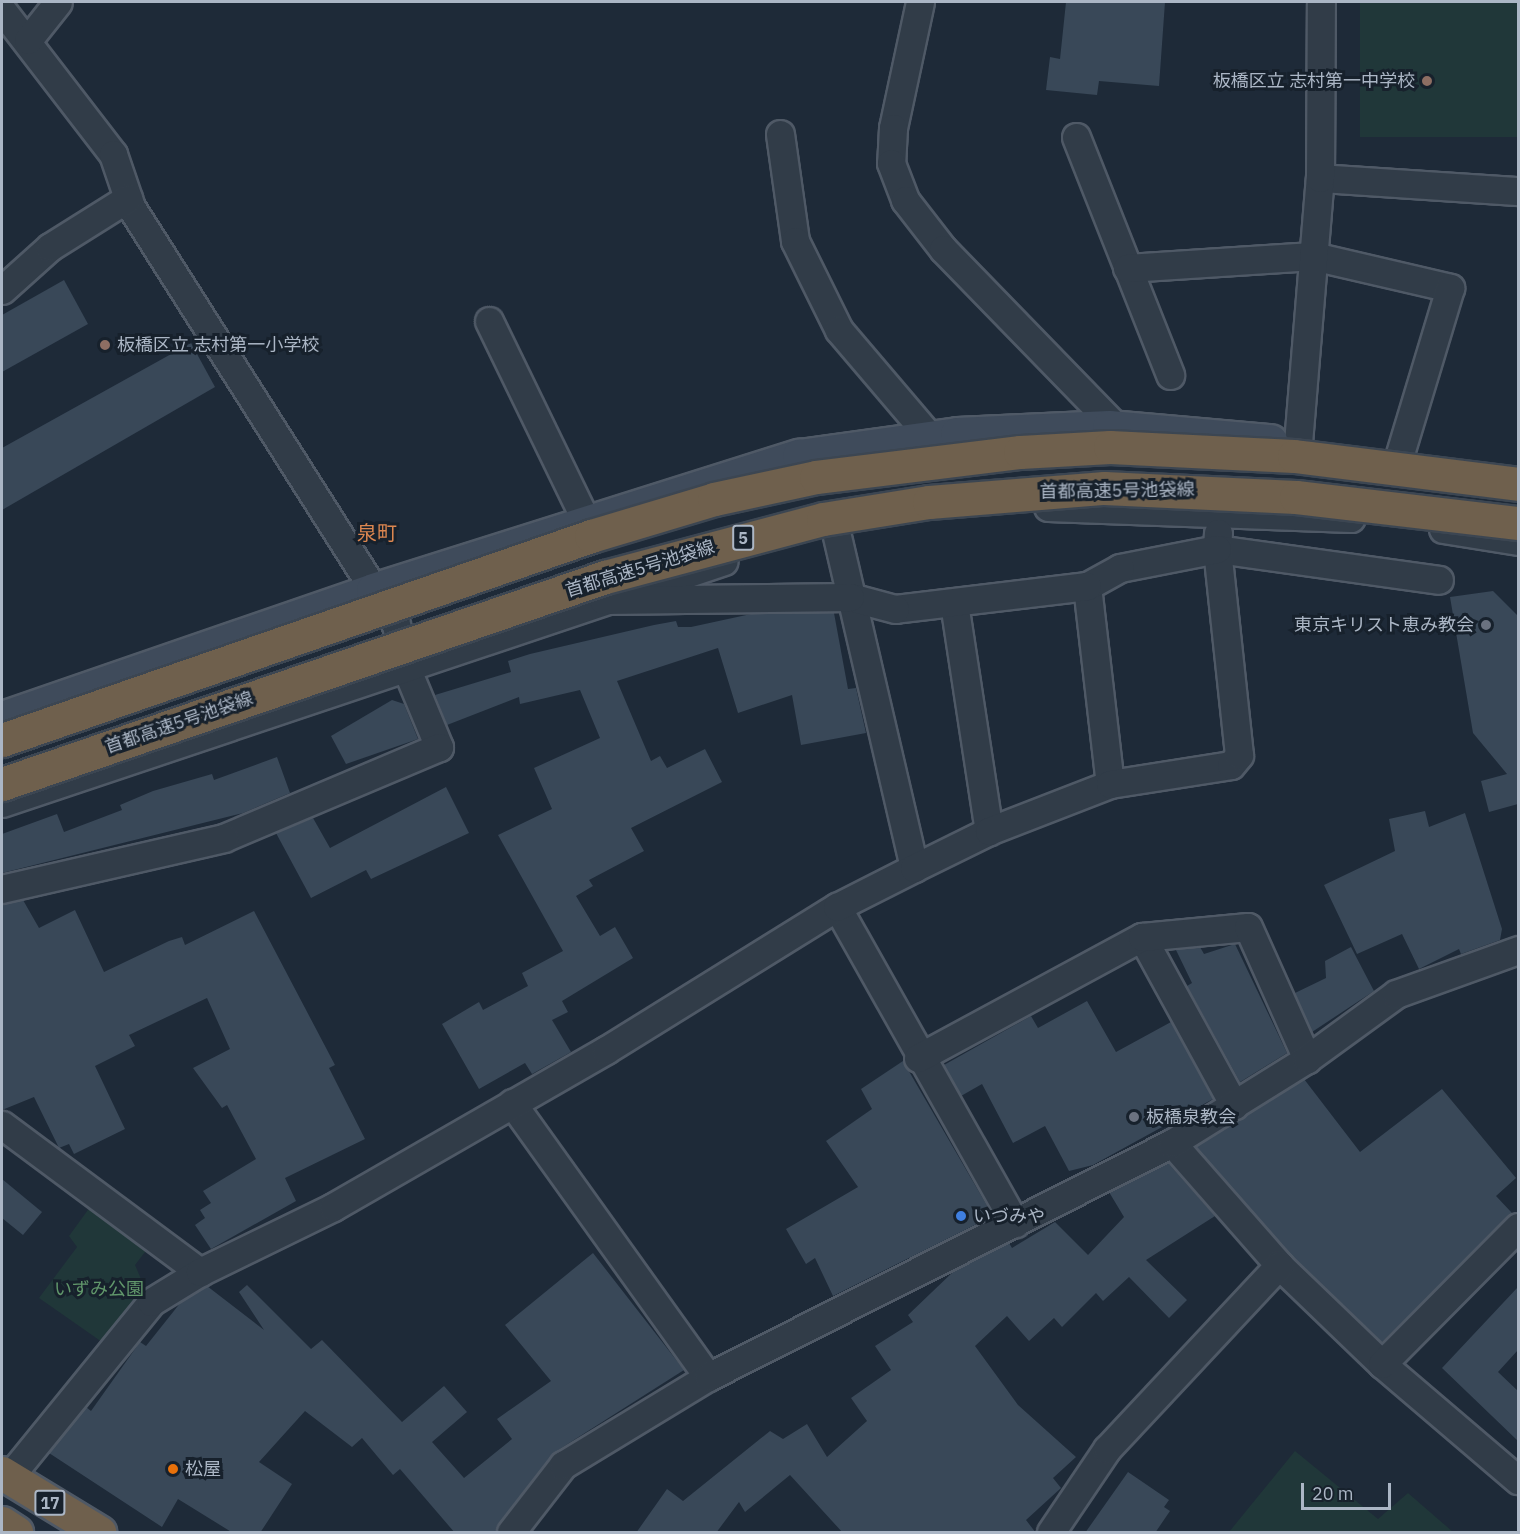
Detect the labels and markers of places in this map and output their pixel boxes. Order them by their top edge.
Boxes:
place label: 板橋区立 志村第一中学校 [1213,70,1415,92]
marker: 板橋区立 志村第一中学校 [1420,74,1434,88]
place label: 板橋区立 志村第一小学校 [117,334,319,356]
marker: 板橋区立 志村第一小学校 [98,338,112,352]
place label: 東京キリスト恵み教会 [1294,614,1474,636]
marker: 東京キリスト恵み教会 [1479,618,1493,632]
place label: 板橋泉教会 [1146,1106,1236,1128]
marker: 板橋泉教会 [1127,1110,1141,1124]
place label: いづみや [973,1205,1045,1227]
marker: いづみや [954,1209,968,1223]
place label: 松屋 [185,1458,221,1480]
marker: 松屋 [166,1462,180,1476]

